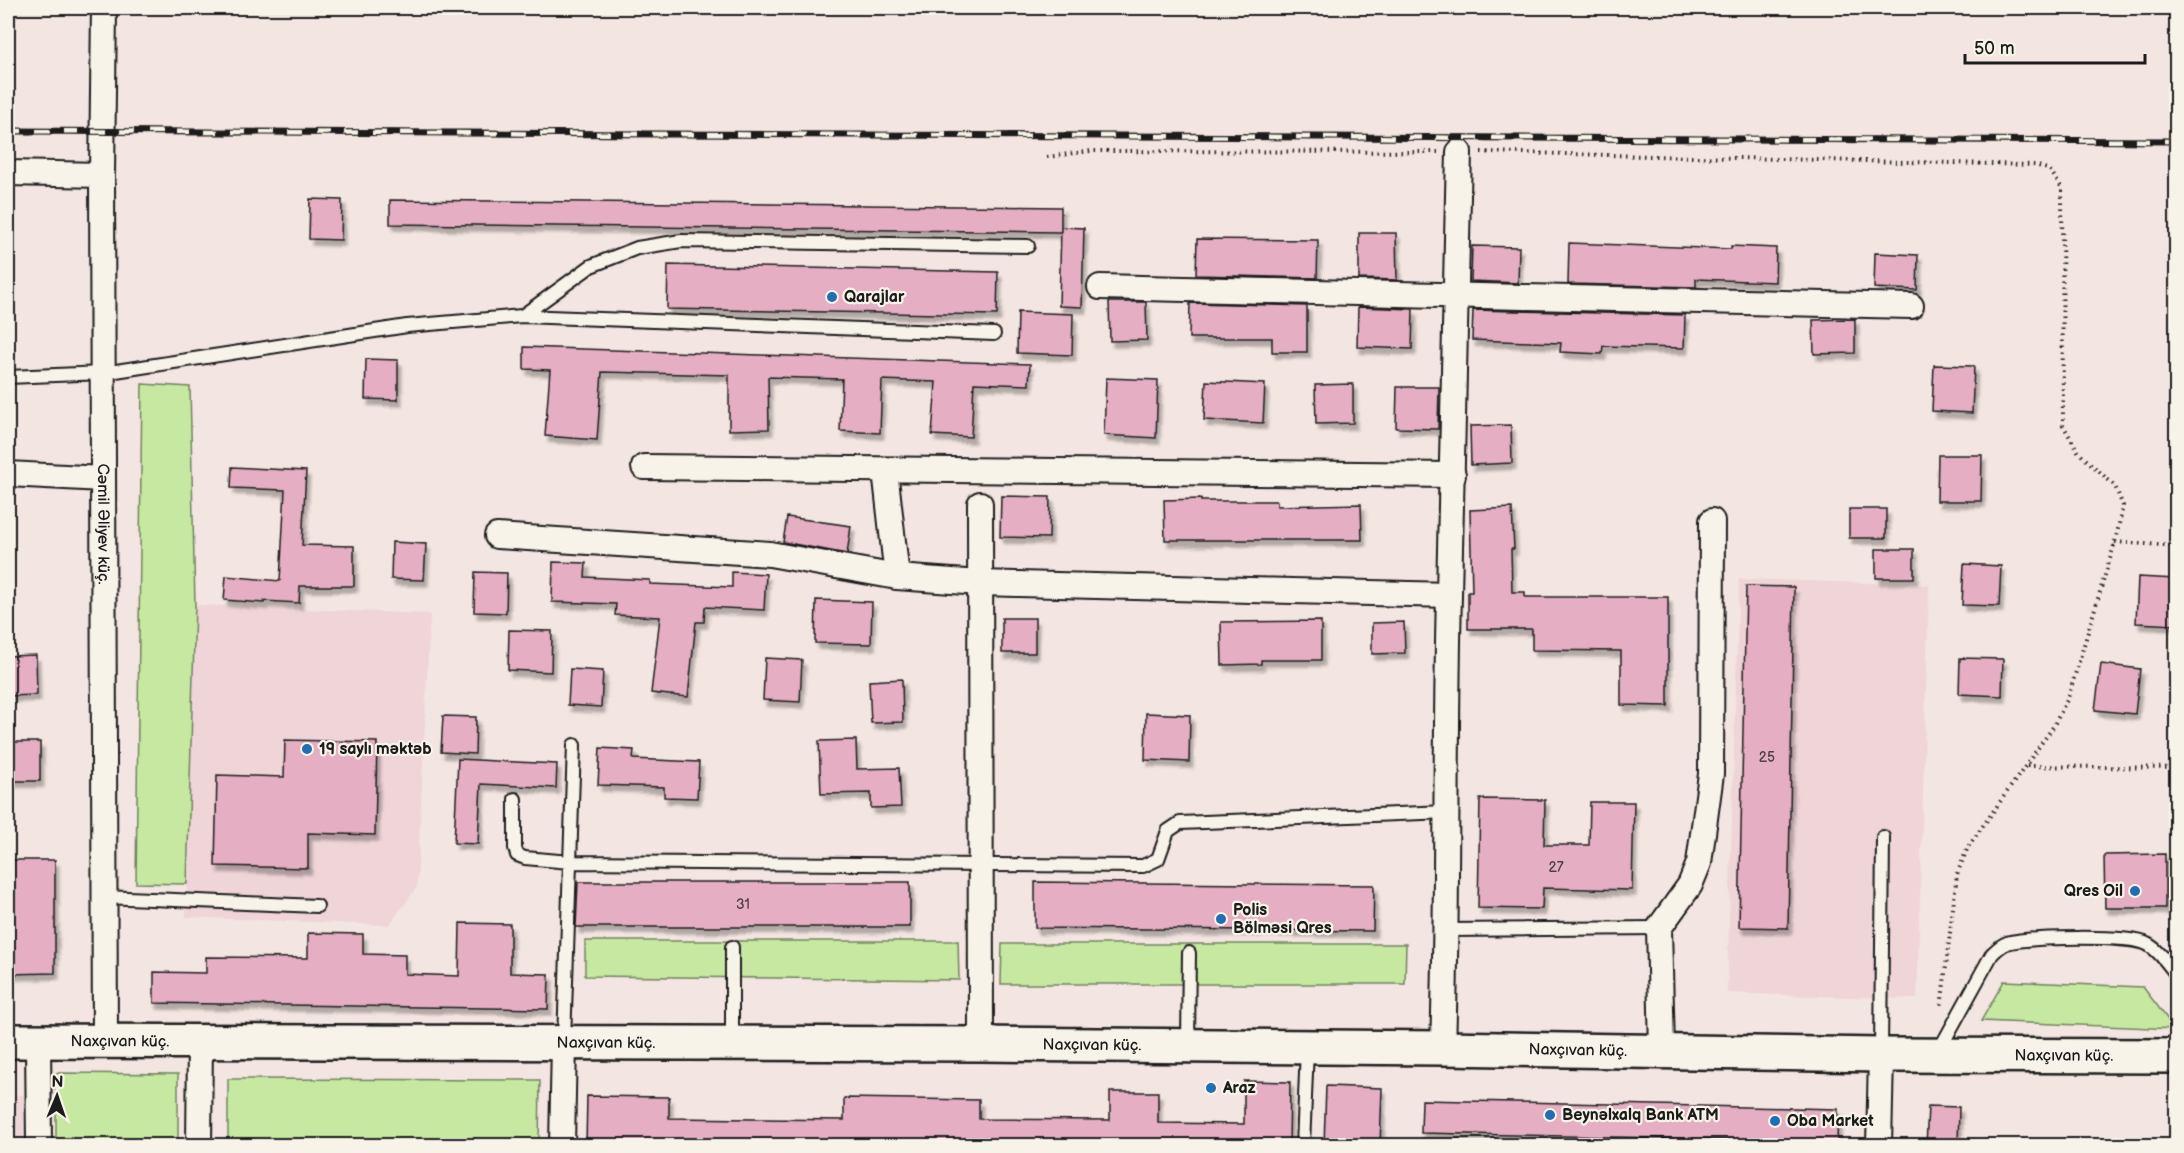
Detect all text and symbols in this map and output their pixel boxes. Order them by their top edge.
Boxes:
scale bar [1965,27,2145,65]
text: 50 m [1974,38,2015,59]
place label: Qarajlar [844,288,905,307]
marker: Qarajlar [825,290,839,304]
street label: Cəmil Əliyev küç. [93,463,113,585]
place label: 19 saylı məktəb [319,740,432,759]
marker: 19 saylı məktəb [300,742,314,756]
house number: 25 [1759,749,1775,766]
house number: 27 [1548,859,1564,876]
place label: Qres Oil [2064,882,2123,901]
marker: Qres Oil [2128,884,2142,898]
house number: 31 [736,896,750,913]
place label: Polis Bölməsi Qres [1233,901,1332,938]
marker: Polis Bölməsi Qres [1214,912,1228,926]
street label: Naxçıvan küç. [71,1032,169,1051]
street label: Naxçıvan küç. [557,1033,655,1052]
street label: Naxçıvan küç. [1043,1035,1141,1055]
street label: Naxçıvan küç. [1528,1040,1627,1060]
street label: Naxçıvan küç. [2015,1046,2113,1065]
north arrow [27,1066,87,1126]
text: N [51,1073,64,1092]
place label: Araz [1222,1079,1256,1098]
marker: Araz [1204,1081,1218,1095]
place label: Beynəlxalq Bank ATM [1562,1106,1719,1125]
marker: Beynəlxalq Bank ATM [1543,1108,1557,1122]
place label: Oba Market [1787,1112,1874,1131]
marker: Oba Market [1768,1114,1782,1128]

